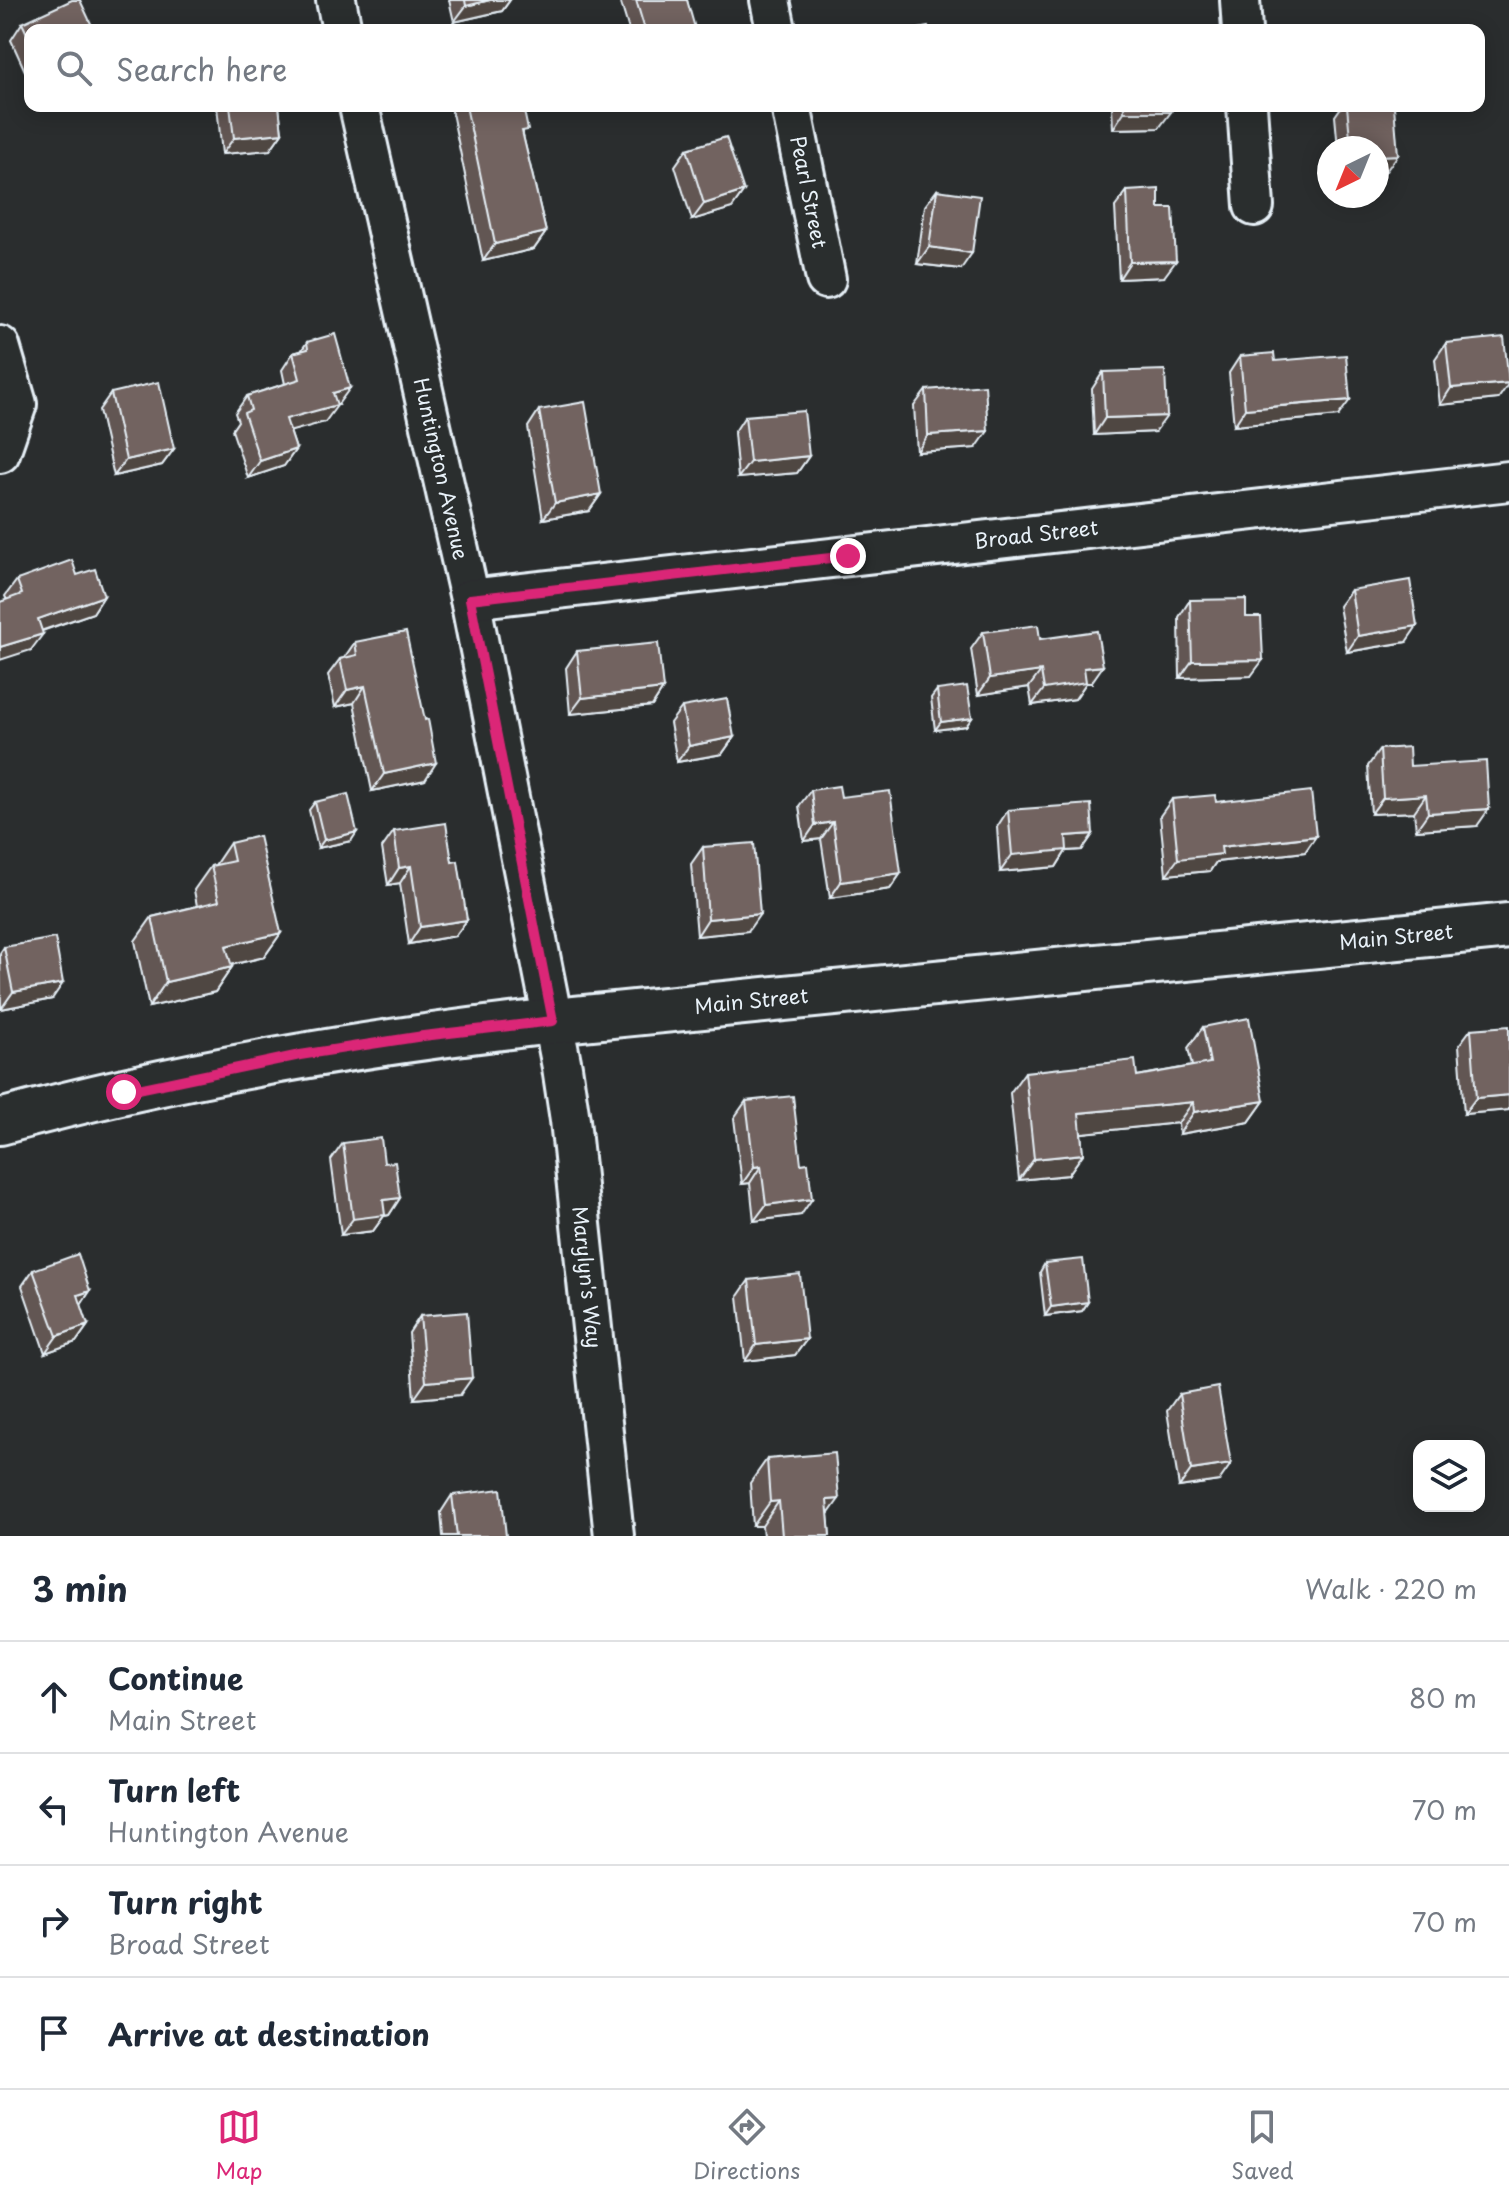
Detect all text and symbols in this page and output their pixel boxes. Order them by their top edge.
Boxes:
search box [24,24,1485,112]
icon: search [52,46,96,90]
text: Search here [116,46,288,91]
street label: Pearl Street [783,133,835,251]
north arrow [1317,136,1389,208]
street label: Huntington Avenue [407,375,477,563]
street label: Broad Street [973,512,1100,556]
route end [830,538,866,574]
street label: Main Street [1338,916,1454,957]
street label: Main Street [693,980,810,1021]
route start [106,1074,142,1110]
street label: Marylyn's Way [565,1205,610,1350]
map controls [1413,1440,1485,1512]
button: layers [1413,1440,1485,1512]
text: 3 min [32,1562,128,1614]
text: Walk · 220 m [1305,1569,1477,1608]
text: Continue [108,1655,243,1700]
icon: ahead [32,1675,76,1719]
text: 80 m [1409,1678,1477,1717]
text: Main Street [108,1700,256,1739]
text: Turn left [108,1767,240,1812]
icon: left [32,1787,76,1831]
text: 70 m [1412,1790,1477,1829]
text: Huntington Avenue [108,1812,349,1851]
text: Turn right [108,1879,263,1924]
icon: right [32,1899,76,1943]
text: 70 m [1412,1902,1477,1941]
text: Broad Street [108,1924,270,1963]
icon: arrive [32,2011,76,2055]
text: Arrive at destination [108,2011,430,2056]
tab: Map [215,2105,262,2186]
tab: Directions [693,2105,800,2186]
tab: Saved [1231,2105,1294,2186]

